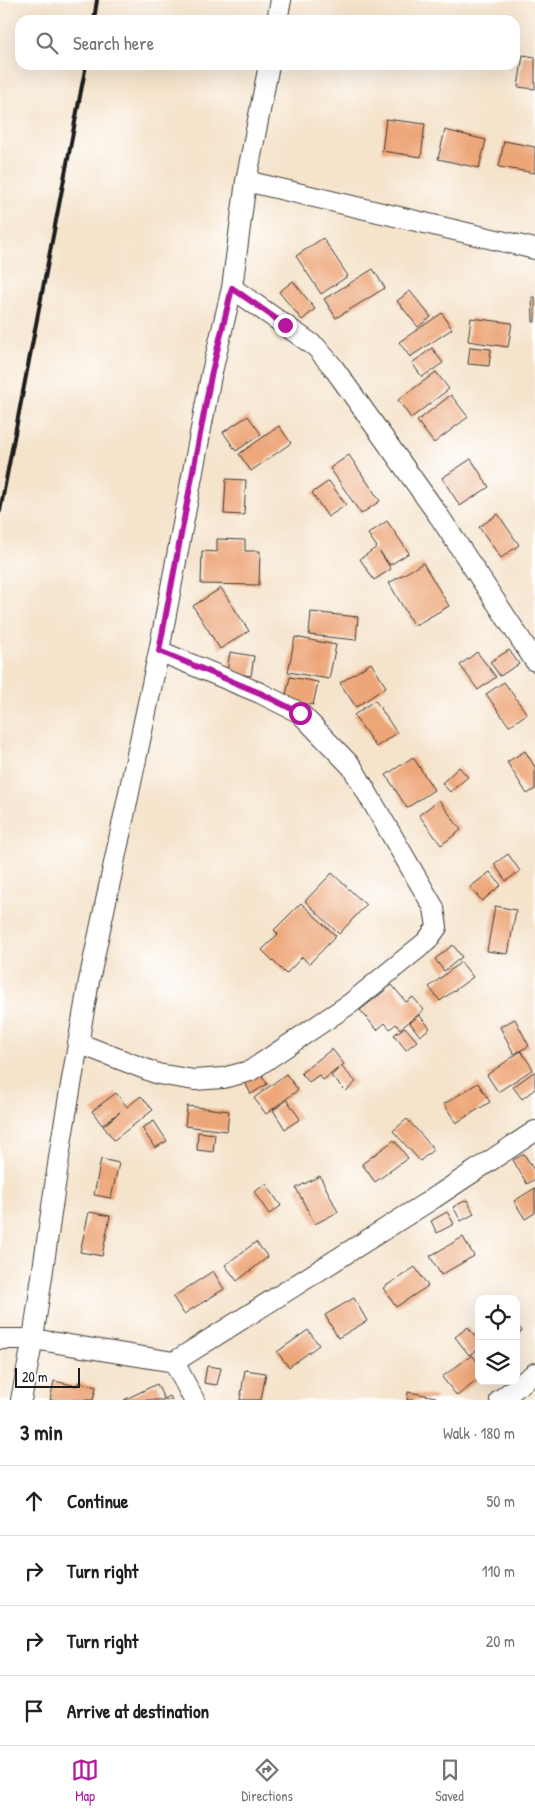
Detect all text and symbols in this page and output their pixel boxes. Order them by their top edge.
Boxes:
search box [15,15,520,70]
icon: search [33,29,61,57]
text: Search here [73,30,154,56]
route end [274,314,297,337]
route start [289,702,312,725]
map controls [475,1295,520,1385]
button: locate [475,1295,520,1340]
button: layers [475,1340,520,1385]
scale bar [15,1365,80,1388]
text: 20 m [22,1367,48,1386]
text: 3 min [20,1418,63,1447]
text: Walk · 180 m [443,1422,515,1444]
icon: ahead [20,1487,48,1515]
text: Continue [67,1488,128,1514]
text: 50 m [487,1490,515,1512]
icon: right [20,1557,48,1585]
text: Turn right [67,1558,138,1584]
text: 110 m [482,1560,515,1582]
icon: right [20,1627,48,1655]
text: Turn right [67,1628,138,1654]
text: 20 m [486,1630,515,1652]
icon: arrive [20,1697,48,1725]
text: Arrive at destination [67,1698,209,1724]
tab: Map [71,1756,99,1805]
tab: Directions [241,1756,293,1805]
tab: Saved [435,1756,464,1805]

